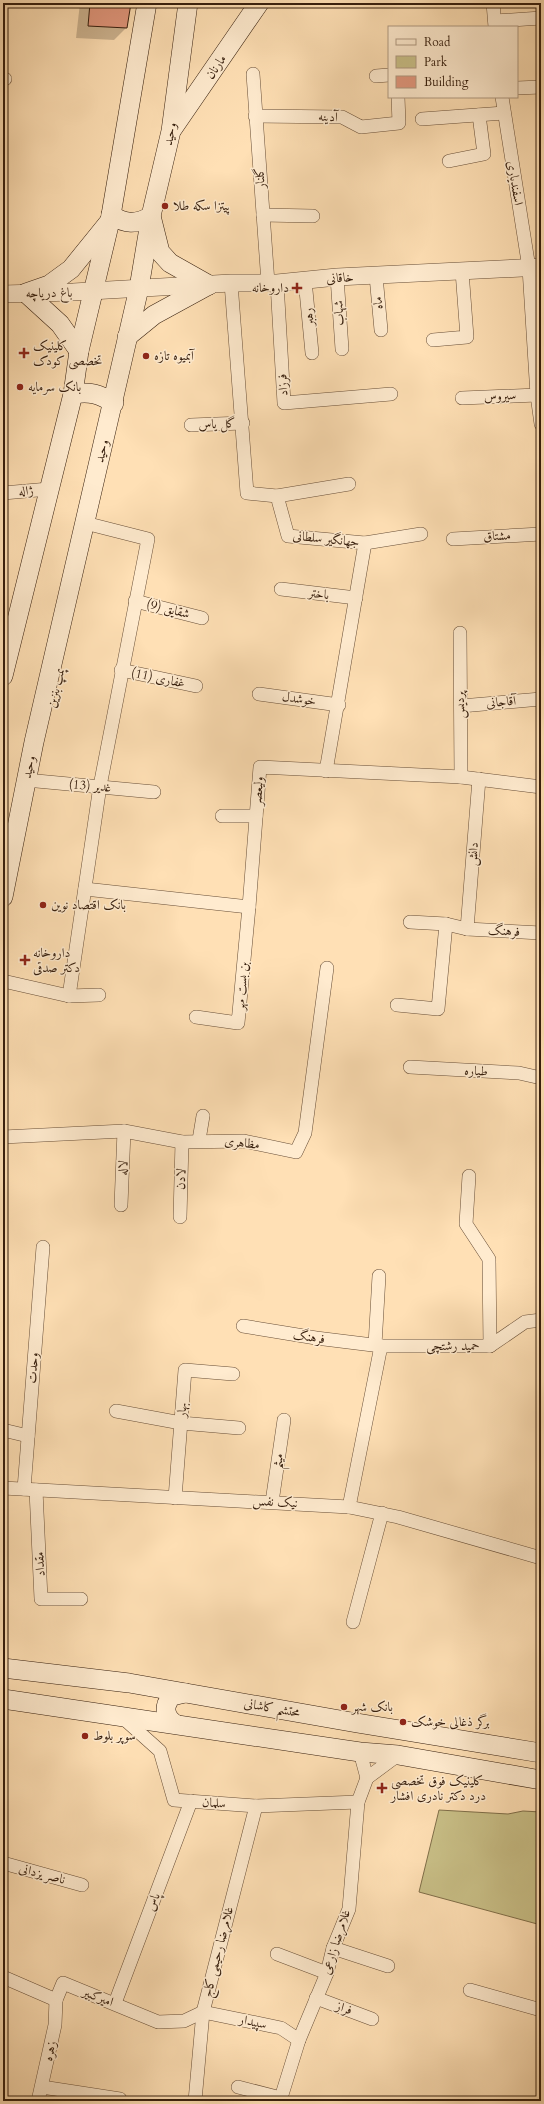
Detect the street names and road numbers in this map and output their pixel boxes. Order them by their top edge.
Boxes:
street label: مارنان [201,51,231,83]
street label: آدینه [318,107,339,127]
street label: وحید [159,121,181,147]
street label: اسفندیاری [503,159,527,207]
street label: گلنار [250,167,270,191]
street label: خاقانی [326,268,354,288]
street label: باغ دریاچه [25,284,73,304]
street label: ماه [368,296,388,310]
street label: شهاب [329,300,349,326]
street label: رهبر [299,307,319,329]
street label: فرزاد [273,373,293,397]
street label: سیروس [483,386,517,406]
street label: گل یاس [198,414,236,434]
street label: وحید [90,438,114,464]
street label: ژاله [18,481,34,501]
street label: مشتاق [483,526,511,546]
street label: جهانگیر سلطانی [292,527,360,551]
street label: باختر [306,584,330,604]
street label: شقایق (9) [144,595,192,623]
street label: غفاری (11) [130,664,186,692]
street label: پمپ بنزین [43,666,70,710]
street label: خوشدل [281,688,317,710]
street label: پردیس [451,689,469,719]
street label: آقاجانی [485,692,518,712]
street label: وحید [18,754,40,780]
street label: غدیر (13) [68,775,112,797]
street label: ولیعصر [248,776,268,808]
street label: دانش [463,841,483,867]
street label: فرهنگ [488,921,521,941]
street label: بن بست مهر [231,960,253,1013]
street label: طیاره [464,1061,488,1081]
street label: مظاهری [223,1132,261,1154]
street label: لاله [114,1160,132,1176]
street label: لادن [172,1168,190,1190]
street label: فرهنگ [292,1326,326,1348]
street label: حمید رشتچی [426,1337,480,1355]
street label: وحدت [23,1352,43,1384]
street label: بهار [172,1402,192,1420]
street label: میثم [268,1452,292,1470]
street label: نیک نفس [252,1492,298,1512]
street label: مقداد [30,1551,50,1577]
street label: محتشم کاشانی [242,1694,302,1726]
street label: سلمان [201,1793,227,1813]
street label: ناصر یزدانی [17,1859,67,1889]
street label: پاس [141,1890,165,1914]
street label: غلامرضا رحیمی کاج [198,1905,240,2000]
street label: غلامرضا زارعی [317,1907,355,1977]
street label: امیرکبیر [78,1982,116,2011]
street label: فراز [331,1996,355,2019]
street label: سپیدار [236,2010,268,2034]
street label: زهره [39,2039,61,2063]

